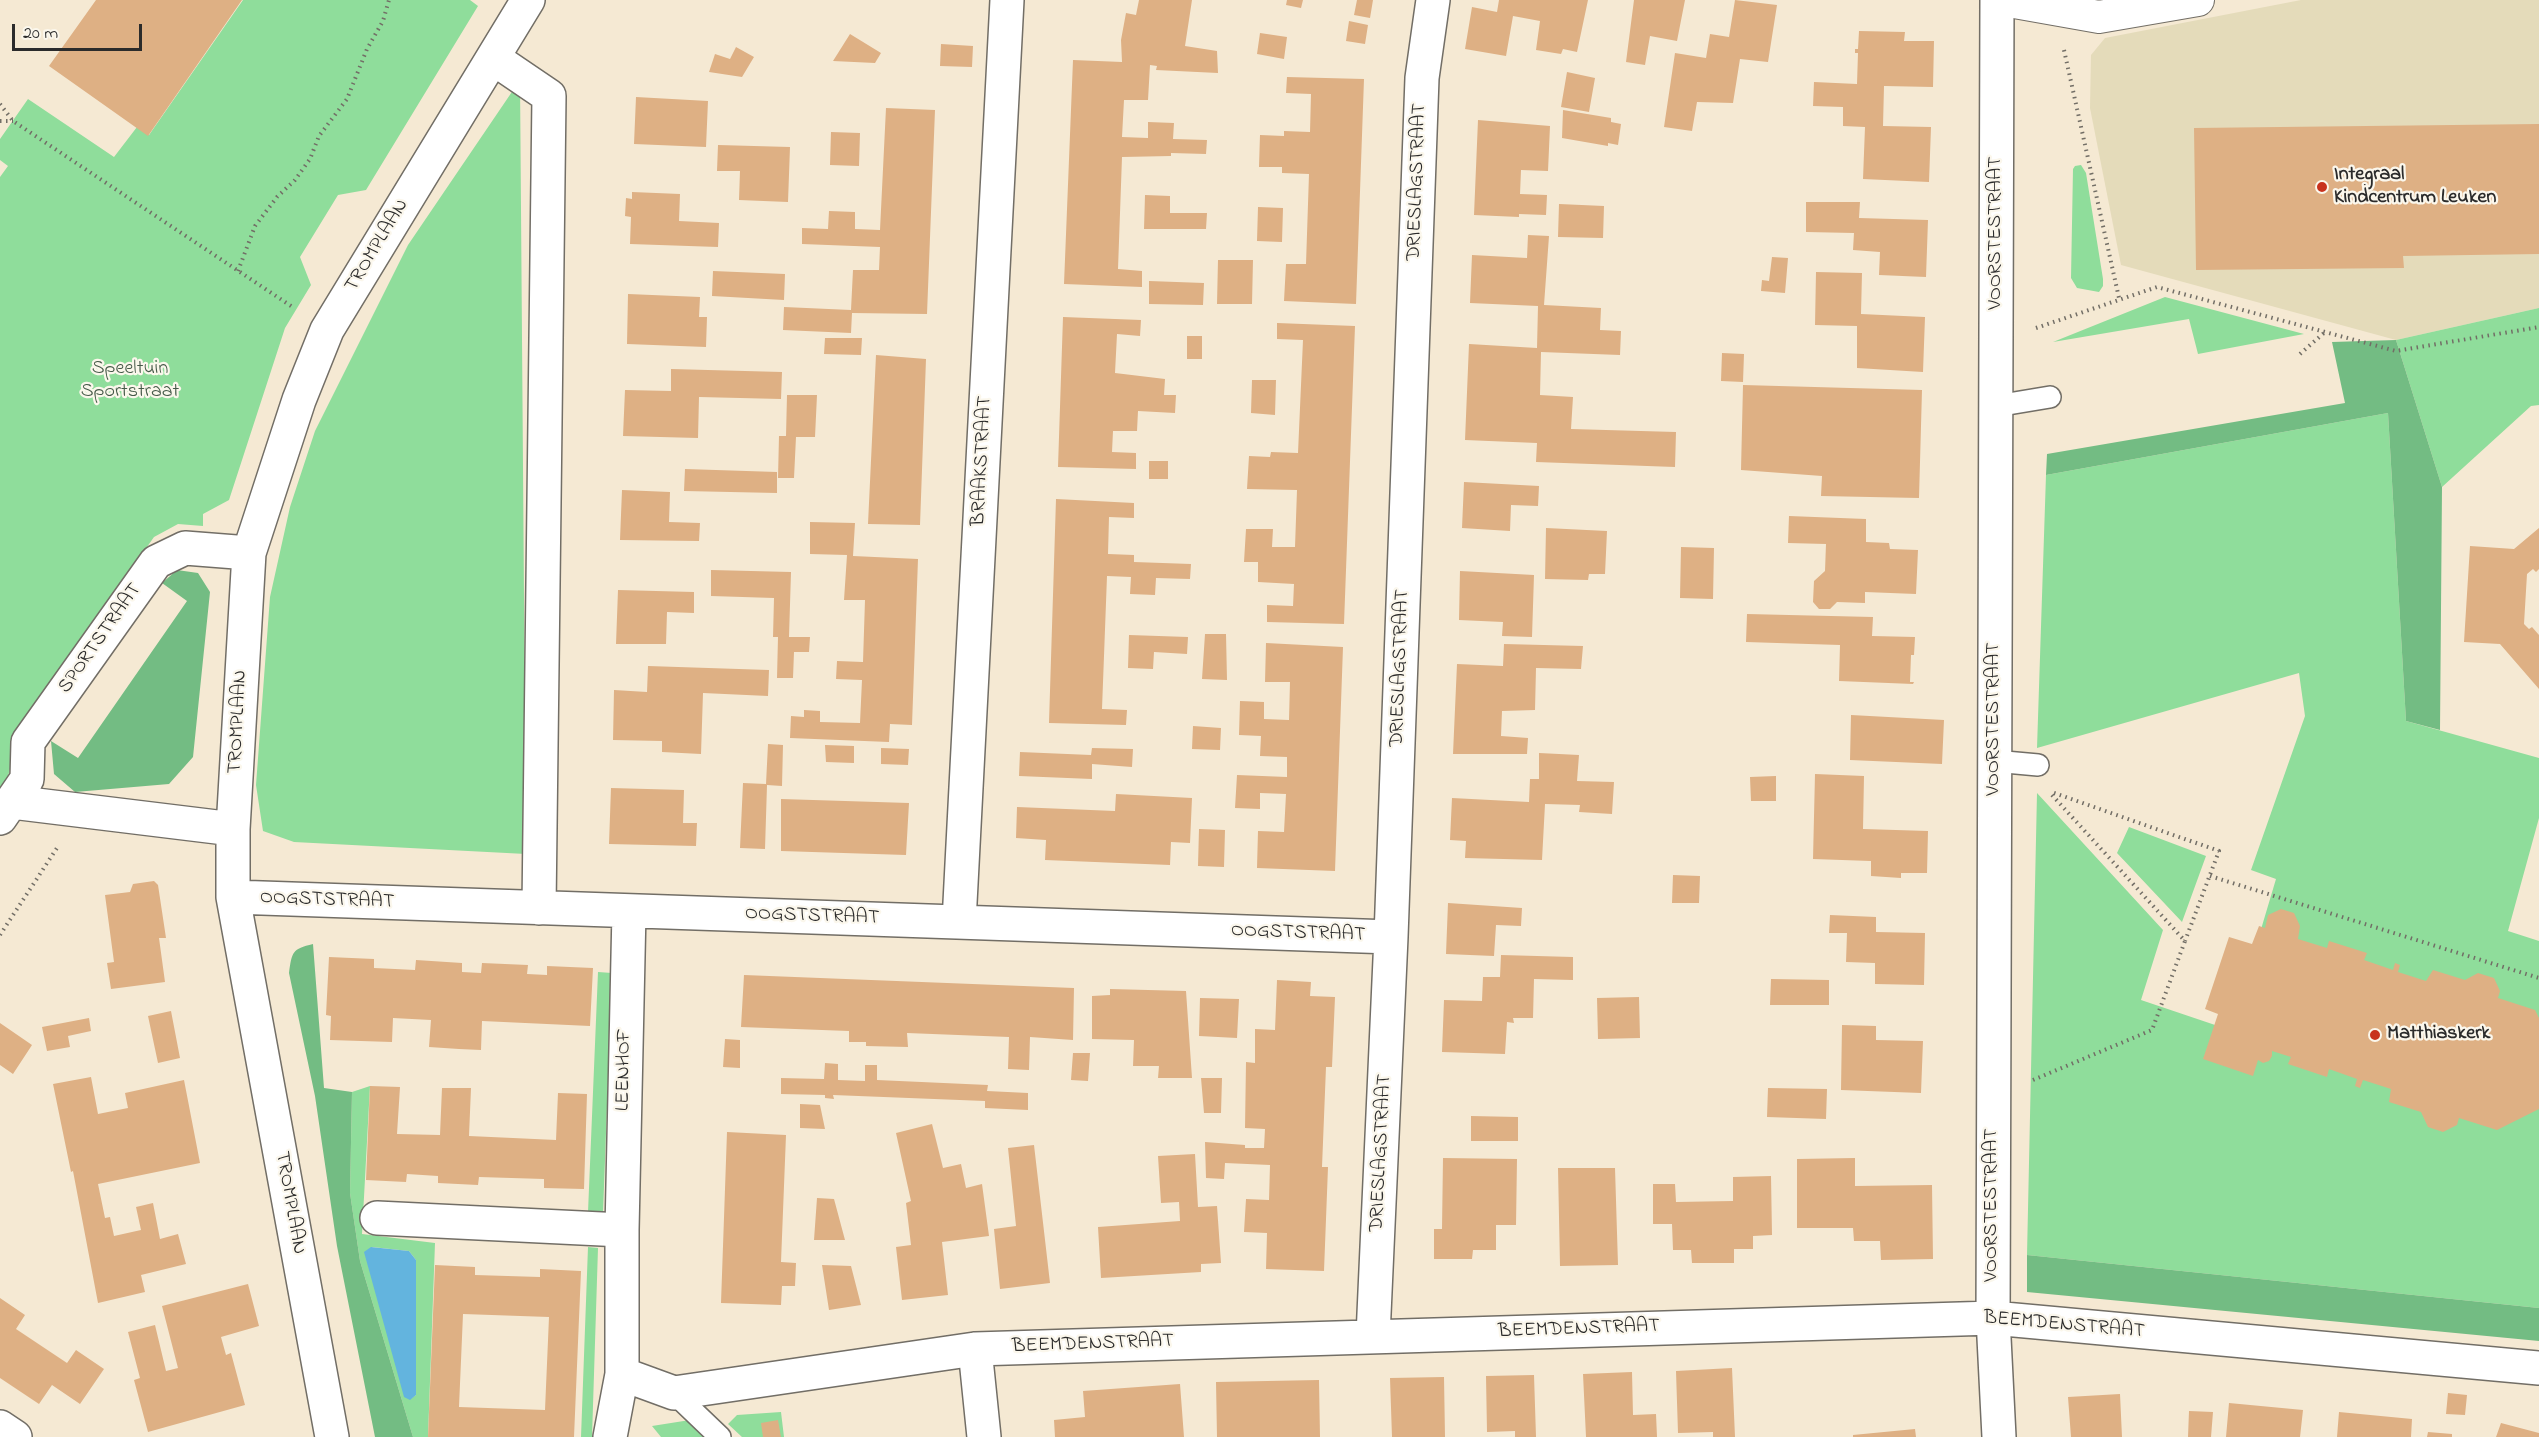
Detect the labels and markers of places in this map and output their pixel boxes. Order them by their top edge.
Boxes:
place label: Integraal Kindcentrum Leuken [2334,164,2496,211]
marker: Integraal Kindcentrum Leuken [2315,180,2329,194]
place label: Matthiaskerk [2387,1023,2490,1047]
marker: Matthiaskerk [2368,1028,2382,1042]

